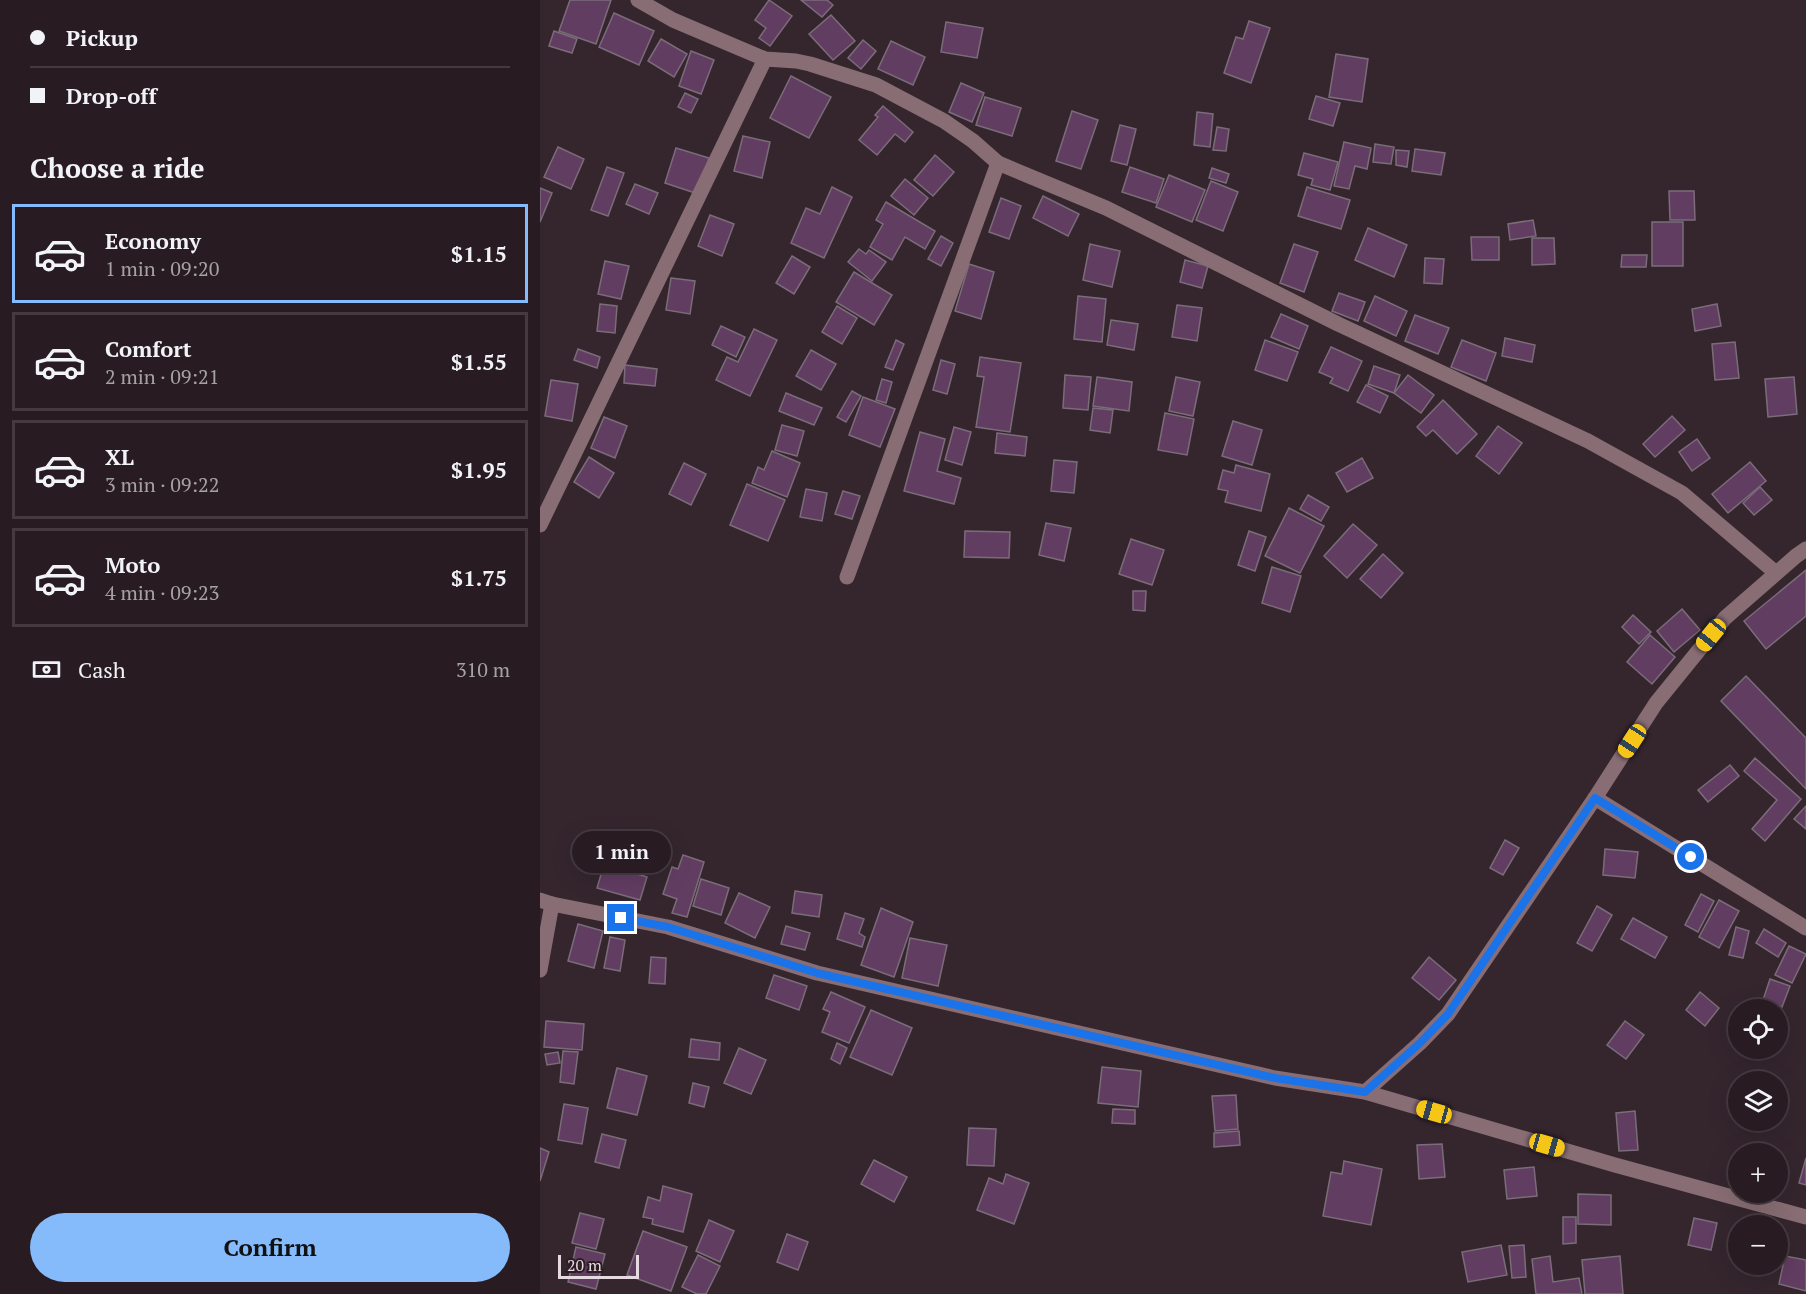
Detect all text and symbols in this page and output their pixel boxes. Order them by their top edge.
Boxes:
text: Pickup [66,23,138,52]
text: Drop-off [66,81,157,110]
text: Choose a ride [30,150,205,186]
text: Economy [105,226,201,255]
icon: car [33,227,87,281]
text: $1.15 [451,239,507,268]
text: 1 min · 09:20 [105,255,219,282]
text: Comfort [105,334,191,363]
icon: car [33,335,87,389]
text: $1.55 [451,347,507,376]
text: 2 min · 09:21 [105,363,219,390]
text: XL [105,442,134,471]
icon: car [33,443,87,497]
text: $1.95 [451,455,507,484]
text: 3 min · 09:22 [105,471,219,498]
text: Moto [105,550,160,579]
icon: car [33,551,87,605]
text: $1.75 [451,563,507,592]
text: 4 min · 09:23 [105,579,219,606]
car [1693,615,1729,655]
icon: cash [30,653,63,686]
text: Cash [78,655,126,684]
text: 310 m [456,656,510,683]
car [1615,721,1649,761]
callout: 1 min [572,831,670,873]
text: 1 min [594,838,649,865]
route start [1677,843,1704,870]
route end [607,904,634,931]
map controls [1728,999,1788,1275]
button: locate [1728,999,1788,1059]
button: layers [1728,1071,1788,1131]
car [1414,1098,1454,1126]
car [1527,1131,1567,1159]
button: + [1728,1143,1788,1203]
button: Confirm [30,1213,510,1282]
button: − [1728,1215,1788,1275]
scale bar [558,1252,639,1280]
text: 20 m [567,1254,602,1276]

